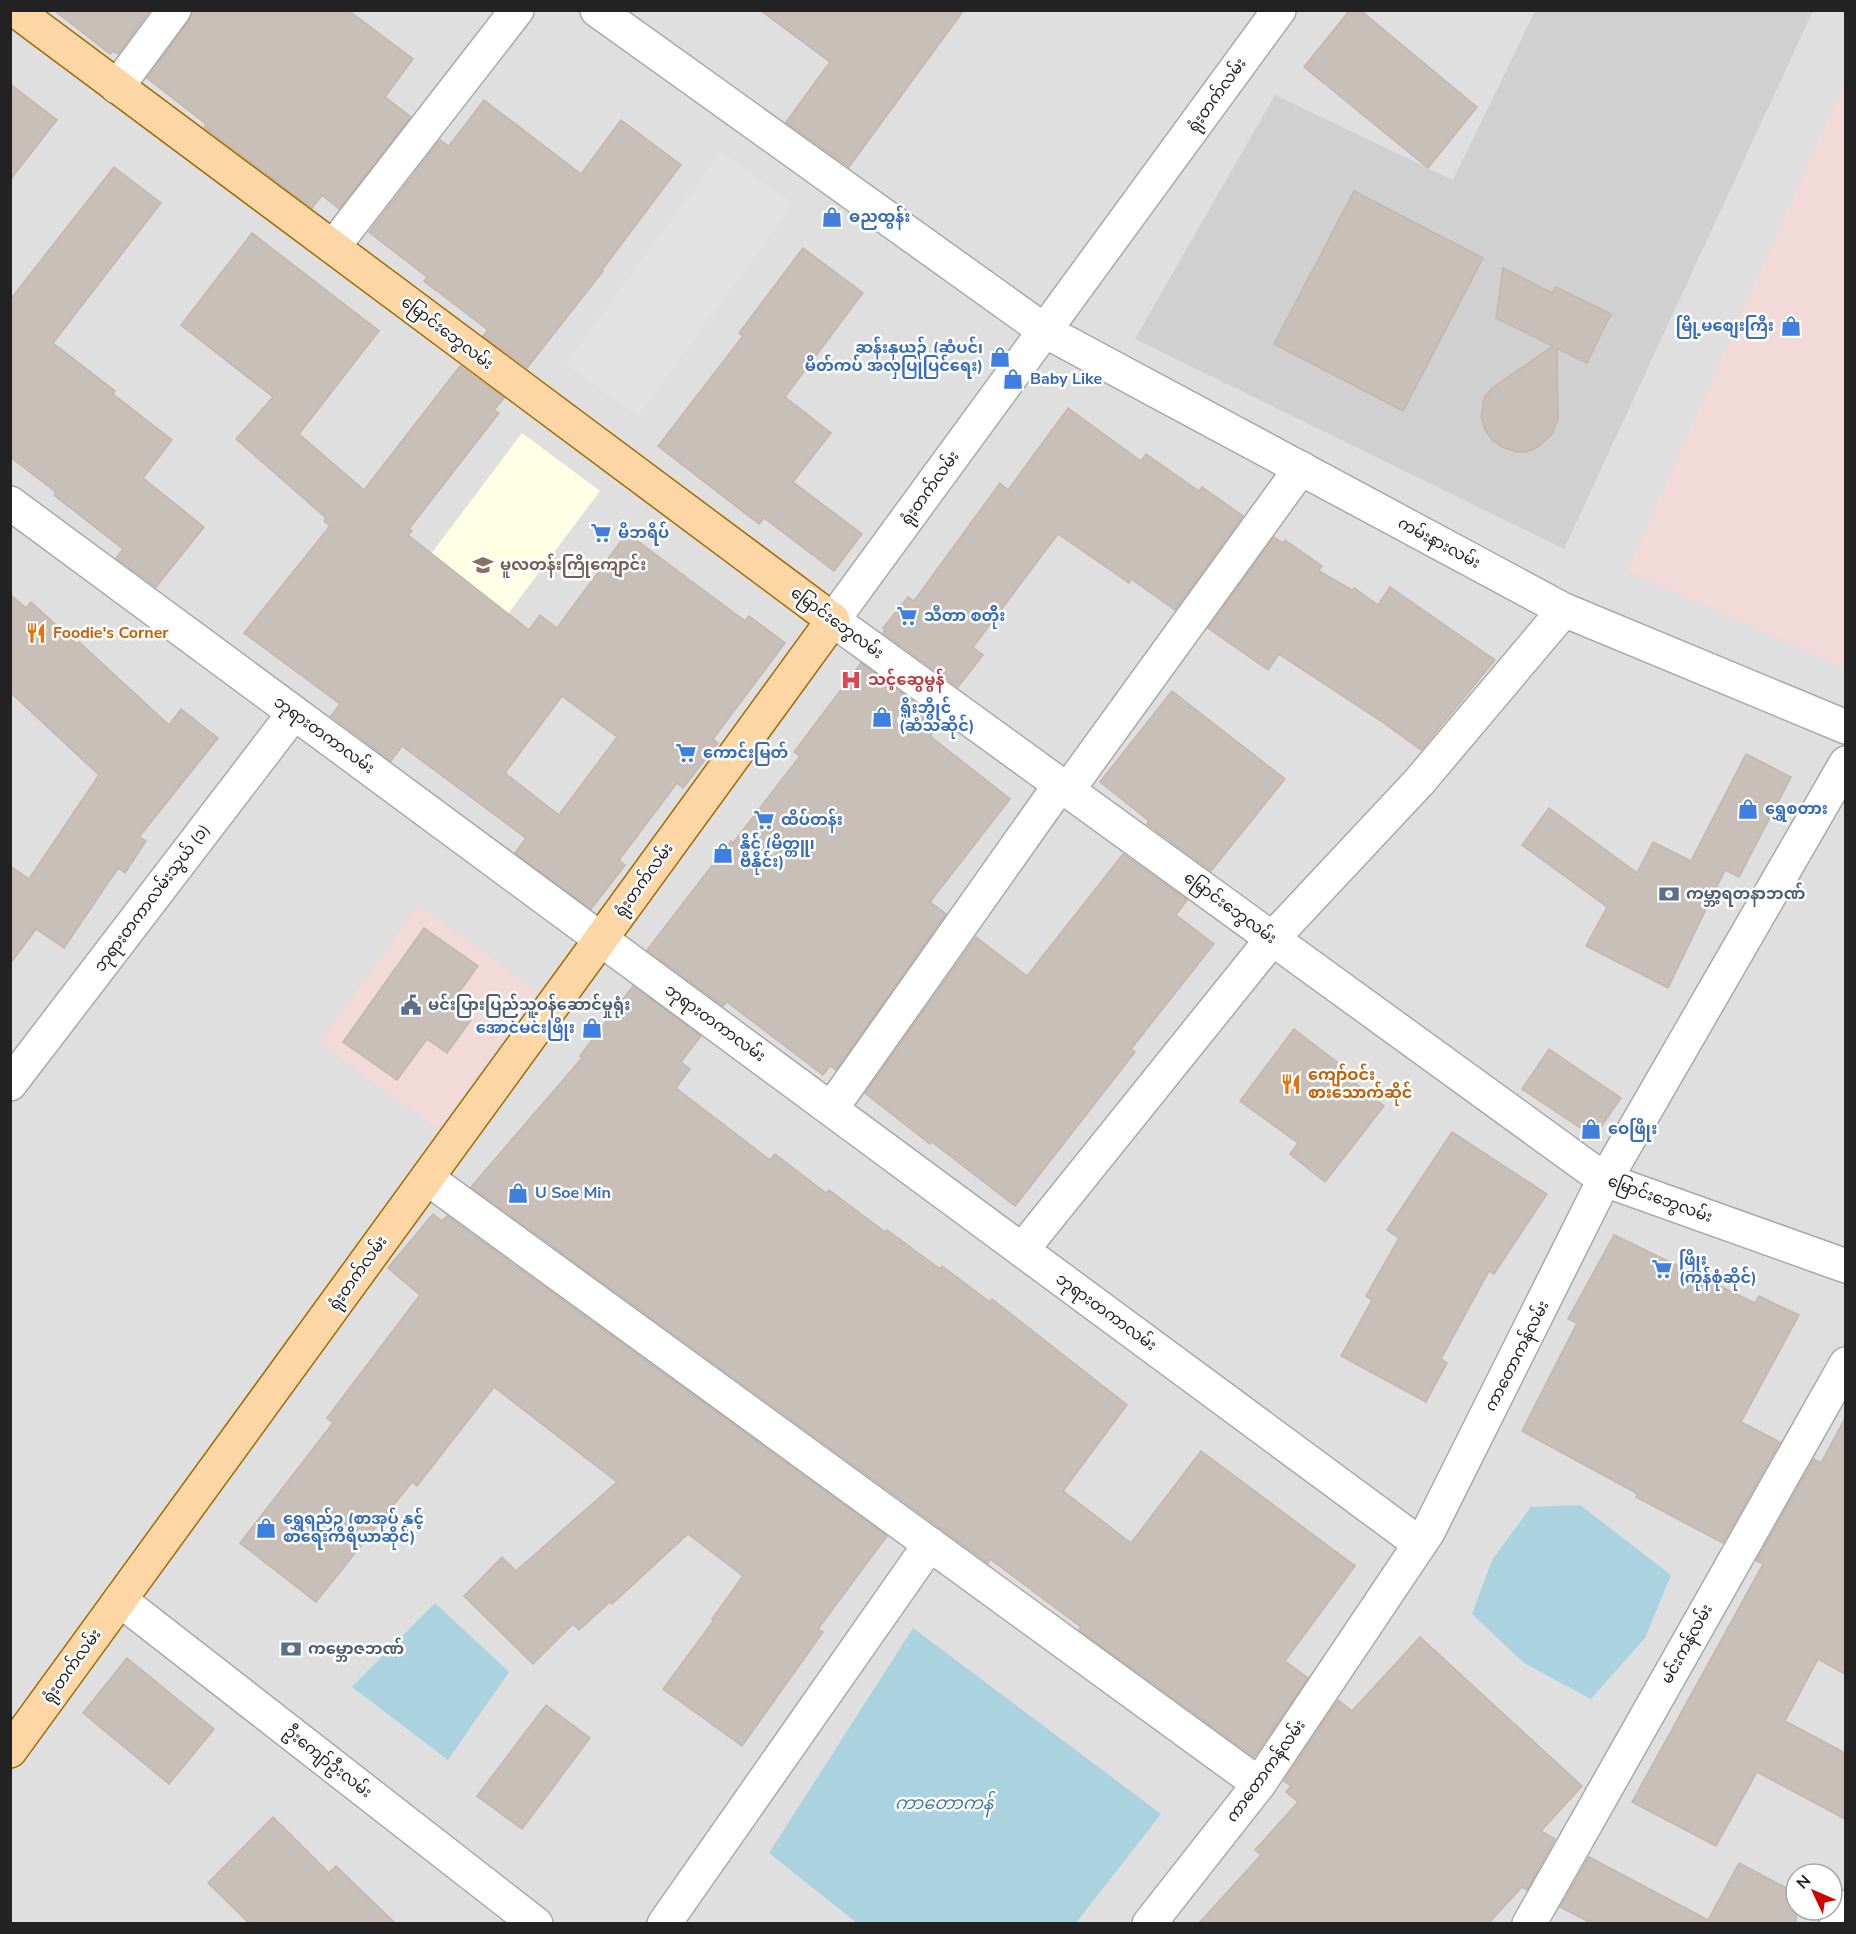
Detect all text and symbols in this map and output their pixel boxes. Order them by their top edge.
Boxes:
street label: ရုံးတက်လမ်း [1182,53,1254,138]
shop icon: ဓညထွန်း [820,205,844,229]
place label: ဓညထွန်း [849,205,910,230]
street label: မြောင်းဘွေလမ်း [395,290,498,376]
place label: မြို့မစျေးကြီး [1676,314,1774,339]
shop icon: မြို့မစျေးကြီး [1779,314,1803,338]
place label: ဆန်းနုယဉ် (ဆံပင်၊ မိတ်ကပ် အလှပြုပြင်ရေး) [805,336,983,379]
shop icon: ဆန်းနုယဉ် (ဆံပင်၊ မိတ်ကပ် အလှပြုပြင်ရေး) [988,345,1012,369]
shop icon: Baby Like [1001,367,1025,391]
place label: Baby Like [1030,368,1102,390]
street label: ရုံးတက်လမ်း [895,446,967,531]
street label: ကမ်းနားလမ်း [1393,511,1485,576]
supermarket icon: မိဘရိပ် [589,521,613,545]
place label: မိဘရိပ် [618,521,669,546]
school or university icon: မူလတန်းကြိုကျောင်း [471,553,495,577]
place label: မူလတန်းကြိုကျောင်း [500,553,646,578]
street label: မြောင်းဘွေလမ်း [785,581,888,666]
supermarket icon: သီတာ စတိိုး [895,604,919,628]
place label: သီတာ စတိိုး [924,604,1005,629]
restaurant icon: Foodie's Corner [24,621,48,645]
place label: Foodie's Corner [53,622,169,644]
hospital icon: သင့်ဆွေမွန် [839,668,863,692]
place label: သင့်ဆွေမွန် [868,668,944,693]
street label: ဘုရားတကာလမ်း [267,690,379,781]
place label: ရှိုးဘွိုင် (ဆံသဆိုင်) [899,696,974,739]
shop icon: ရှိုးဘွိုင် (ဆံသဆိုင်) [870,705,894,729]
supermarket icon: ကောင်းမြတ် [674,741,698,765]
place label: ကောင်းမြတ် [703,741,789,766]
shop icon: ရွှေစတား [1736,797,1760,821]
place label: ရွှေစတား [1765,798,1828,822]
supermarket icon: ထိပ်တန်း [752,808,776,832]
place label: ထိပ်တန်း [781,808,843,833]
street label: ဘုရားတကာလမ်းသွယ် (၁) [88,819,217,978]
place label: နိုင် (မိတ္တူ၊ ဗီနိုင်း) [740,832,815,875]
street label: ရုံးတက်လမ်း [609,838,681,923]
shop icon: နိုင် (မိတ္တူ၊ ဗီနိုင်း) [711,841,735,865]
street label: မြောင်းဘွေလမ်း [1178,866,1281,951]
bank icon: ကမ္ဘာ့ရတနာဘဏ် [1657,882,1681,906]
place label: ကမ္ဘာ့ရတနာဘဏ် [1686,882,1805,907]
street label: ဘုရားတကာလမ်း [658,978,770,1069]
public building icon: မင်းပြားပြည်သူ့ဝန်ဆောင်မှုရုံး [399,993,423,1017]
place label: မင်းပြားပြည်သူ့ဝန်ဆောင်မှုရုံး [428,993,630,1018]
place label: အောင်မင်းဖြိုး [476,1016,575,1041]
shop icon: အောင်မင်းဖြိုး [580,1016,604,1040]
place label: ကျော်ဝင်း စားသောက်ဆိုင် [1308,1063,1412,1106]
restaurant icon: ကျော်ဝင်း စားသောက်ဆိုင် [1279,1072,1303,1096]
shop icon: ဝေဖြိုး [1579,1117,1603,1141]
place label: ဝေဖြိုး [1608,1118,1657,1142]
street label: မြောင်းဘွေလမ်း [1604,1169,1716,1230]
shop icon: U Soe Min [506,1181,530,1205]
place label: U Soe Min [535,1182,611,1204]
street label: ရုံးတက်လမ်း [323,1231,395,1316]
place label: ဖြိုး (ကုန်စုံဆိုင်) [1679,1249,1757,1291]
supermarket icon: ဖြိုး (ကုန်စုံဆိုင်) [1650,1257,1674,1281]
street label: ဘုရားတကာလမ်း [1049,1267,1161,1358]
street label: ကာတောကန်လမ်း [1479,1296,1556,1416]
place label: ရွှေရည်ဥ (စာအုပ် နှင့် စာရေးကိရိယာဆိုင်) [283,1507,424,1550]
shop icon: ရွှေရည်ဥ (စာအုပ် နှင့် စာရေးကိရိယာဆိုင်) [254,1516,278,1540]
street label: မင်းကန်လမ်း [1655,1600,1720,1689]
street label: ရုံးတက်လမ်း [37,1624,109,1709]
bank icon: ကမ္ဘောဇဘဏ် [279,1637,303,1661]
place label: ကမ္ဘောဇဘဏ် [308,1637,404,1662]
street label: ကာတောကန်လမ်း [1220,1715,1312,1828]
street label: ဦးကျော်ဦးလမ်း [278,1720,377,1805]
water label: ကာတောကန် [895,1790,996,1818]
north arrow [1784,1862,1844,1922]
text: N [1792,1870,1816,1894]

